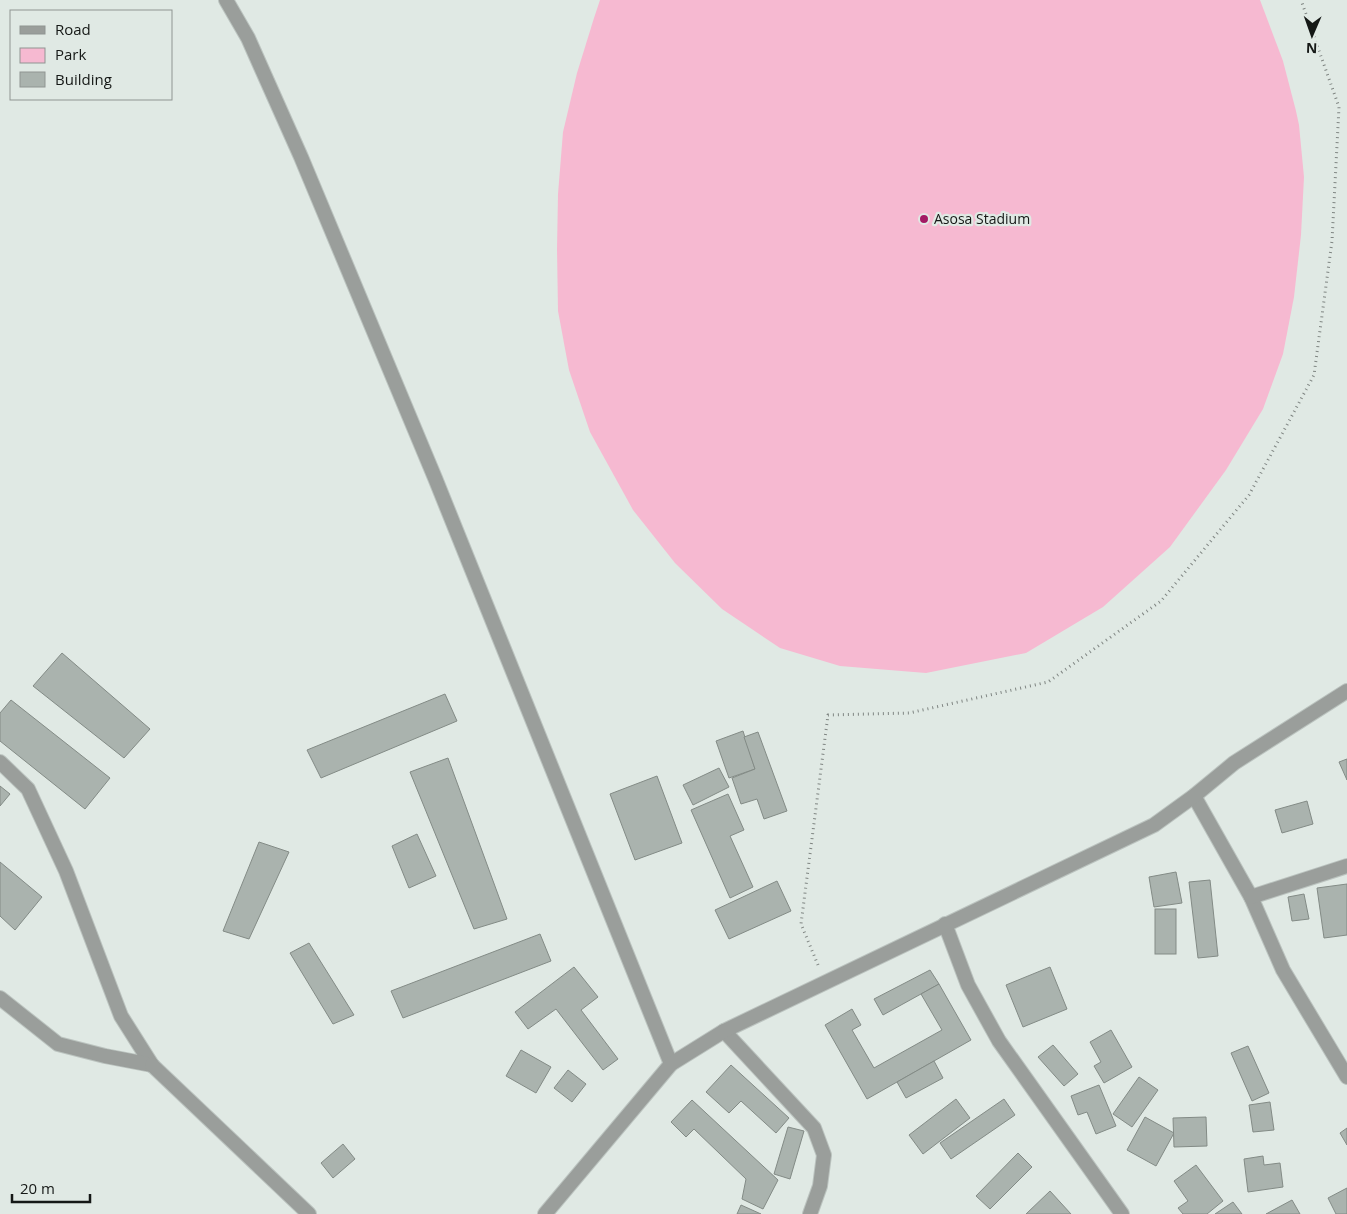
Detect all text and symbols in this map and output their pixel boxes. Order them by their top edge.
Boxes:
legend [10,10,172,100]
north arrow [1287,10,1337,60]
text: Road [55,19,91,39]
text: N [1306,39,1318,58]
text: Park [55,44,86,64]
text: Building [55,69,112,89]
place label: Asosa Stadium [934,209,1030,228]
marker: Asosa Stadium [918,213,930,225]
scale bar [12,1172,90,1204]
text: 20 m [20,1178,55,1198]

